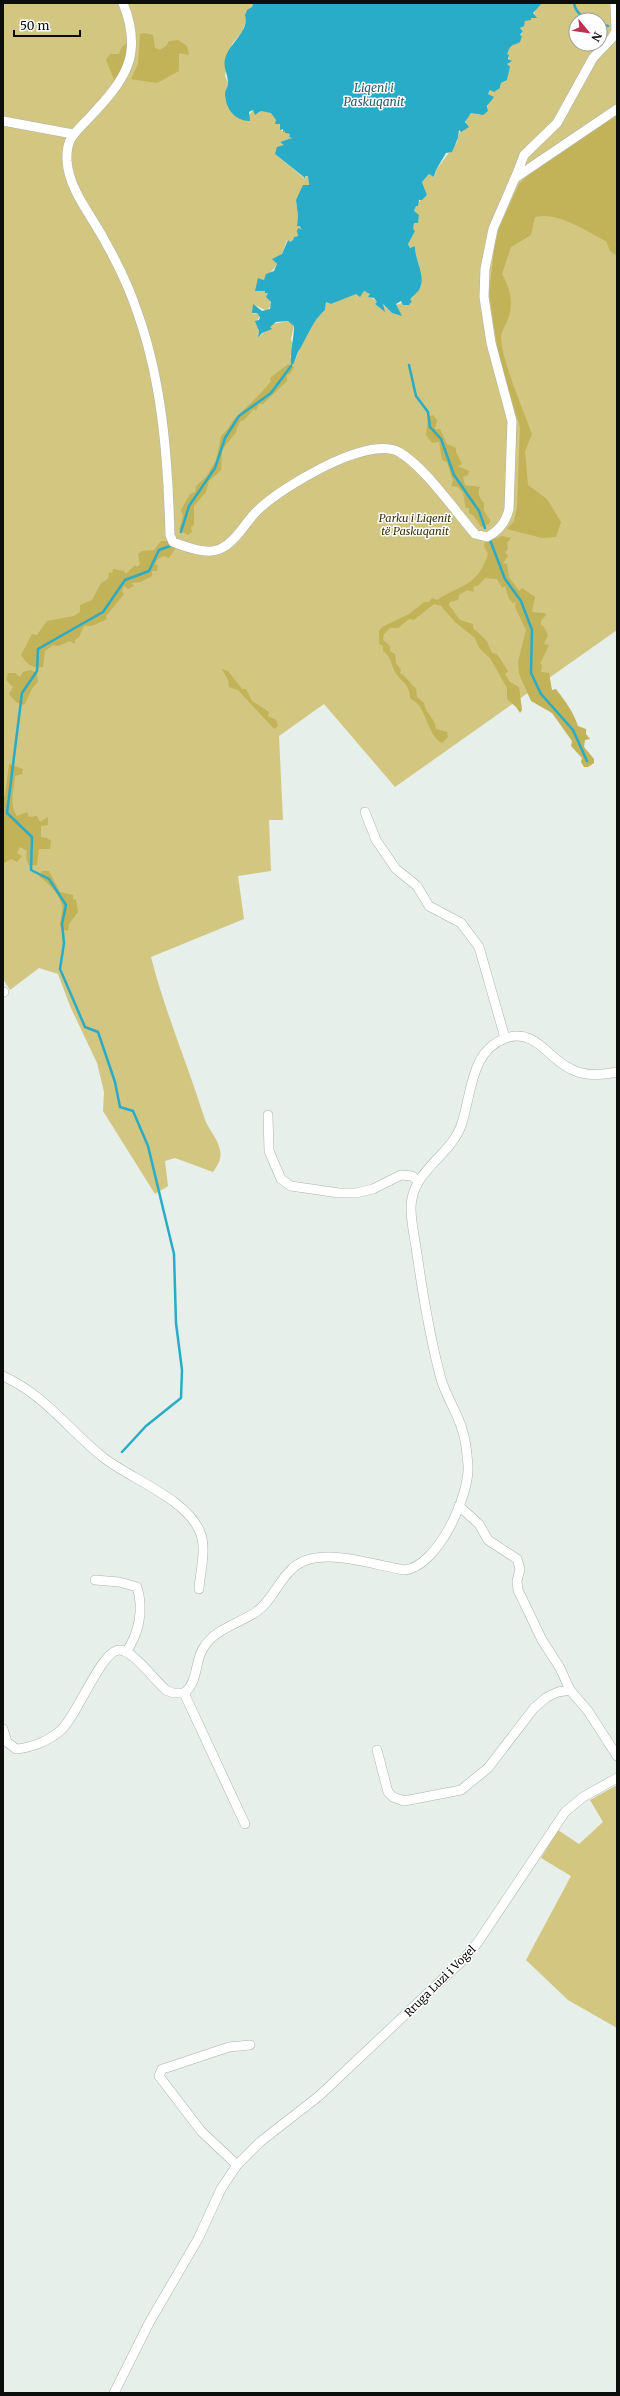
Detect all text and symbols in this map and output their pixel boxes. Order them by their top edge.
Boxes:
scale bar [14,12,80,38]
north arrow [568,12,608,52]
text: 50 m [20,18,49,33]
text: N [588,30,605,44]
water label: Liqeni i Paskuqanit [344,80,405,109]
park label: Parku i Liqenit të Paskuqanit [379,511,451,538]
street label: Rruga Luzi i Vogel [401,1942,479,2020]

